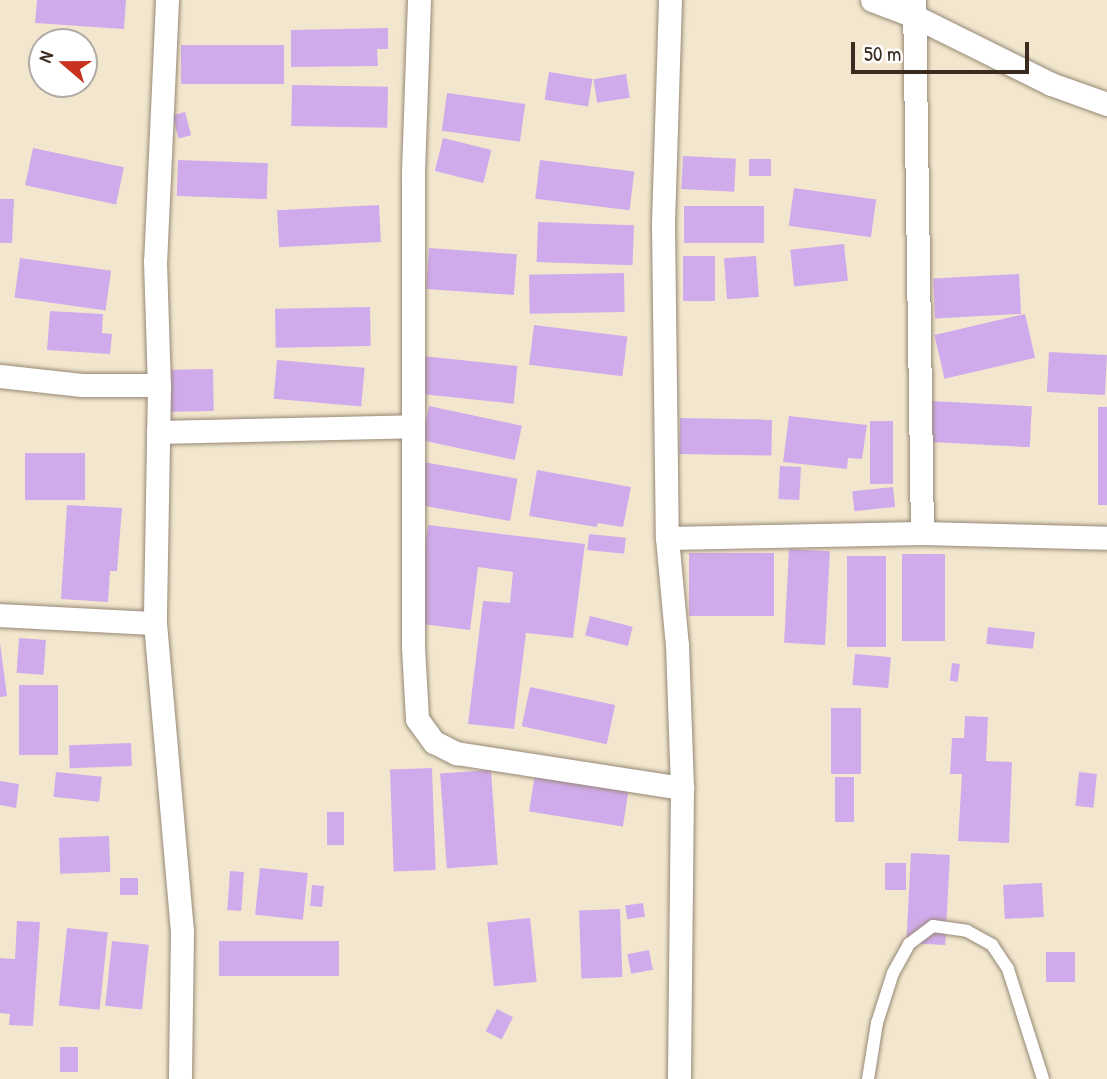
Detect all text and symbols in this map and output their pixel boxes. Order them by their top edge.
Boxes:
north arrow [28,28,98,98]
scale bar [855,28,1034,72]
text: 50 m [864,39,901,68]
text: N [31,47,59,66]

